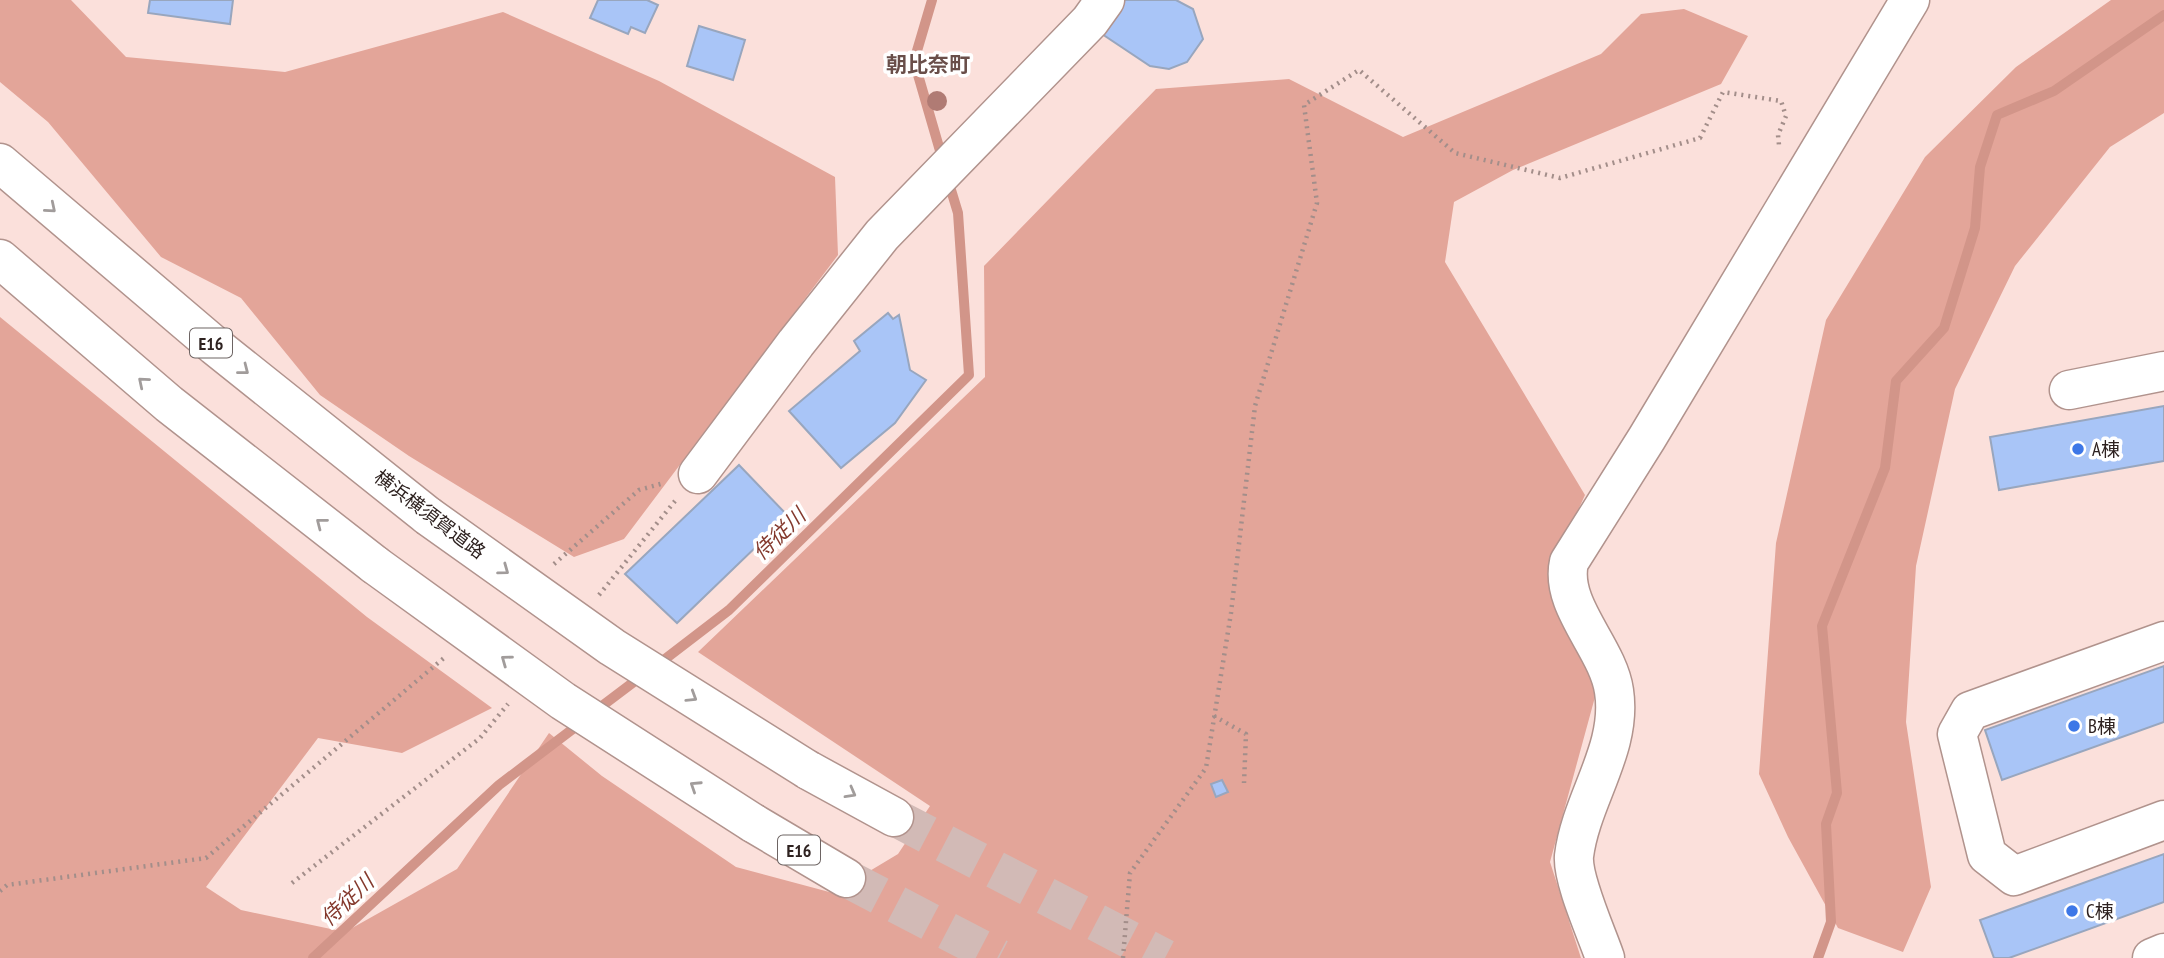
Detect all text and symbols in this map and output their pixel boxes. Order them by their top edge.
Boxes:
district label: 朝比奈町 [886,51,970,78]
one-way arrow [43,200,56,212]
road number: E16 [190,328,232,358]
one-way arrow [237,362,249,375]
one-way arrow [138,378,151,390]
place label: A棟 [2092,437,2120,461]
marker: A棟 [2070,441,2086,457]
street label: 横浜横須賀道路 [370,464,490,564]
water label: 侍従川 [747,501,812,566]
one-way arrow [316,519,329,532]
one-way arrow [496,562,509,574]
one-way arrow [501,656,514,668]
one-way arrow [684,689,697,702]
place label: B棟 [2088,714,2116,738]
marker: B棟 [2066,718,2082,734]
one-way arrow [690,782,703,794]
one-way arrow [844,785,857,798]
road number: E16 [778,836,820,864]
water label: 侍従川 [315,867,381,931]
place label: C棟 [2086,899,2114,923]
marker: C棟 [2064,903,2080,919]

